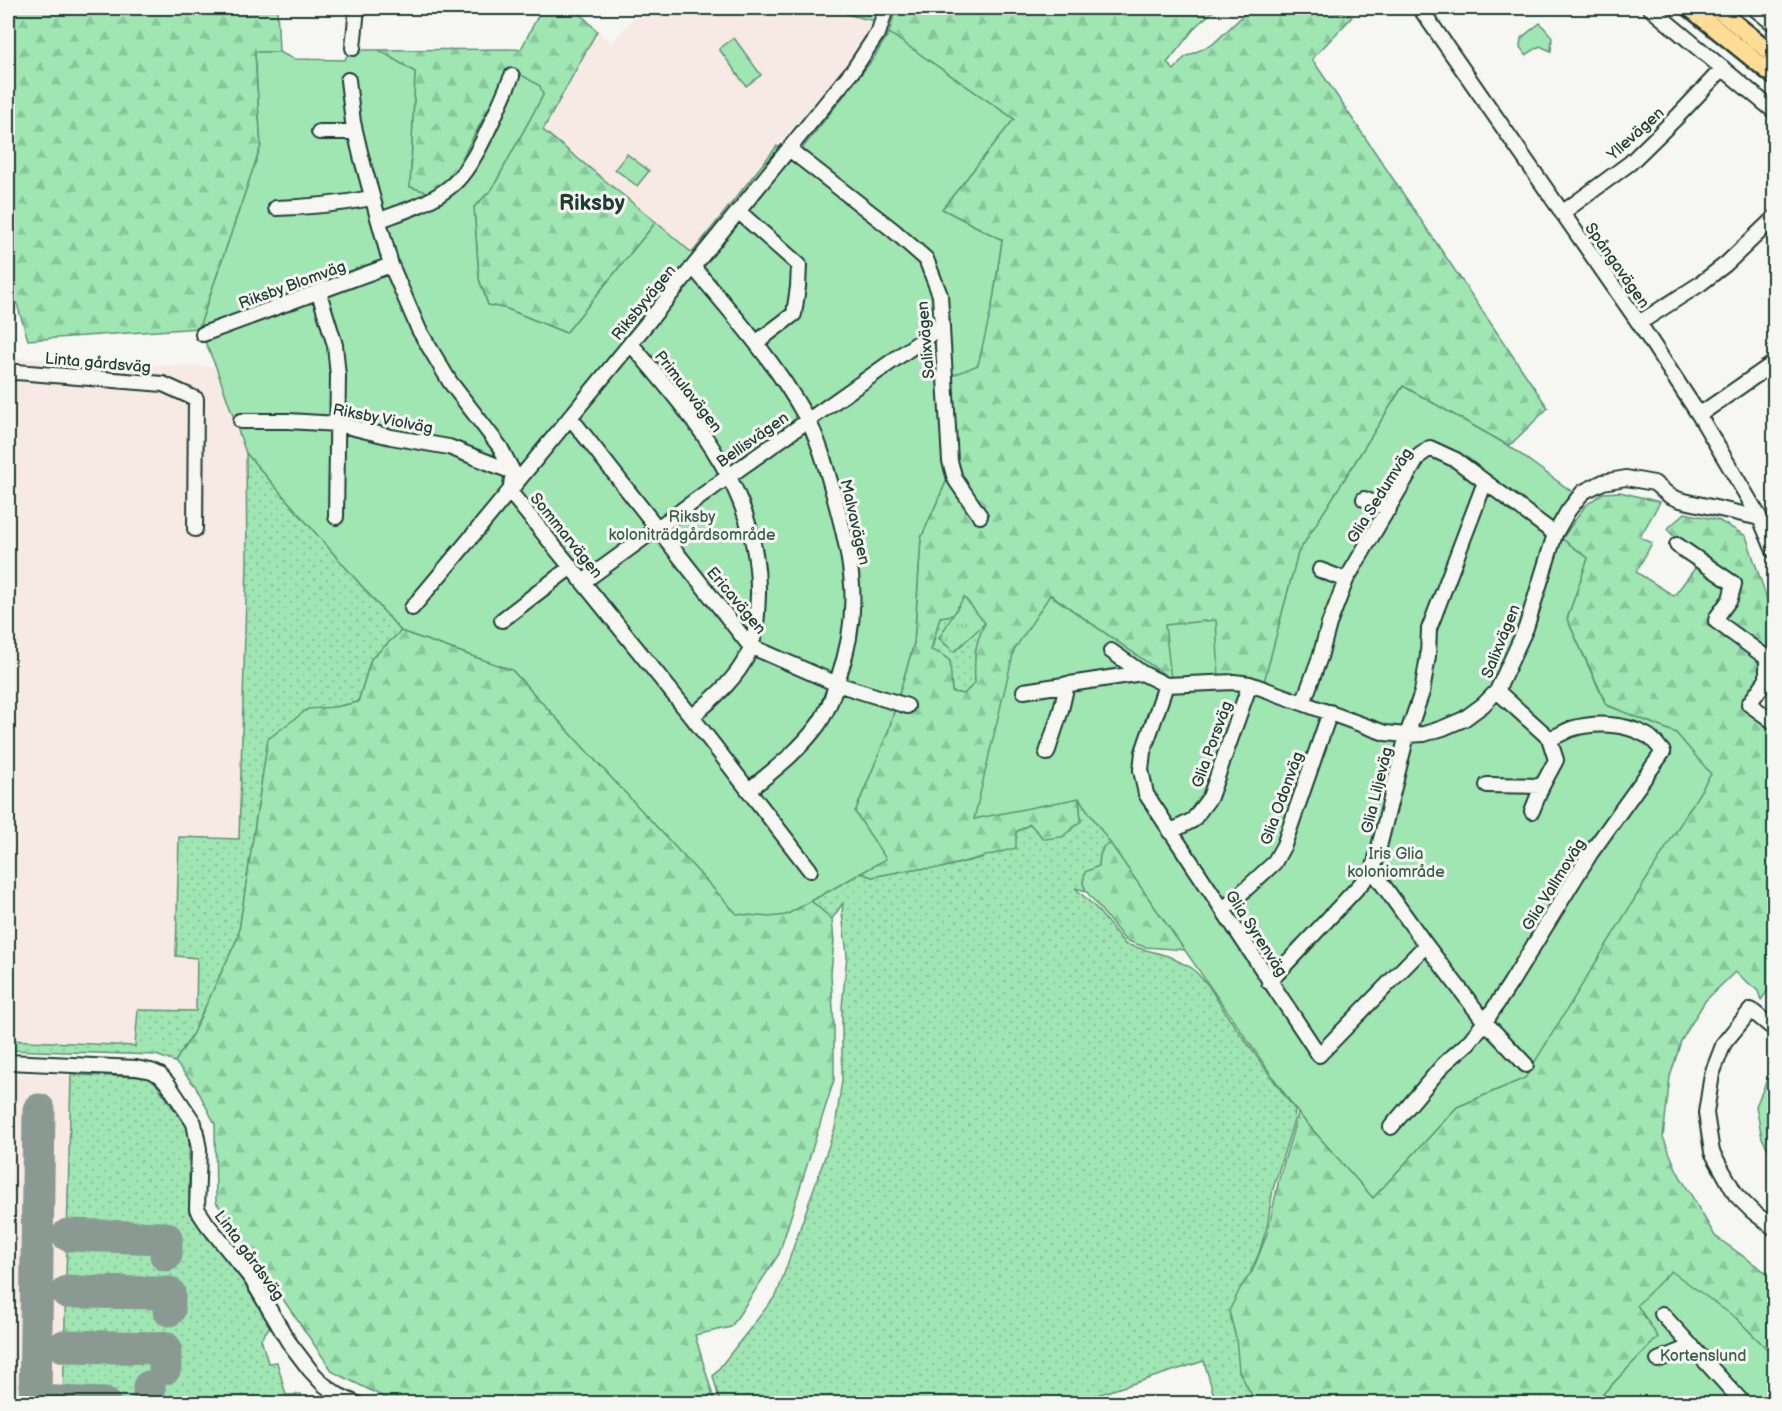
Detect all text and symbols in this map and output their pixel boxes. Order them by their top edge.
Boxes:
street label: Yllevägen [1603,104,1668,165]
district label: Riksby [559,190,625,217]
street label: Spångavägen [1580,220,1653,312]
street label: Riksby Blomväg [236,257,349,314]
street label: Riksbyvägen [608,261,680,344]
street label: Salixvägen [914,300,939,379]
street label: Primulavägen [650,347,726,437]
street label: Linta gårdsväg [44,349,152,378]
street label: Riksby Violväg [331,400,434,439]
street label: Bellisvägen [713,408,793,472]
street label: Glia Sedumväg [1343,445,1417,547]
street label: Malvavägen [835,478,874,567]
street label: Sommarvägen [526,489,606,582]
park label: Riksby koloniträdgårdsområde [609,508,776,545]
street label: Ericavägen [702,563,769,638]
street label: Salixvägen [1478,602,1525,681]
street label: Glia Porsväg [1188,699,1237,790]
street label: Glia Liljeväg [1358,745,1397,835]
street label: Glia Odonväg [1257,749,1308,848]
street label: Glia Vallmoväg [1518,835,1590,934]
park label: Iris Glia koloniområde [1347,845,1445,882]
street label: Glia Syrenväg [1221,887,1291,981]
street label: Linta gårdsväg [210,1207,288,1305]
park label: Kortenslund [1660,1347,1746,1366]

